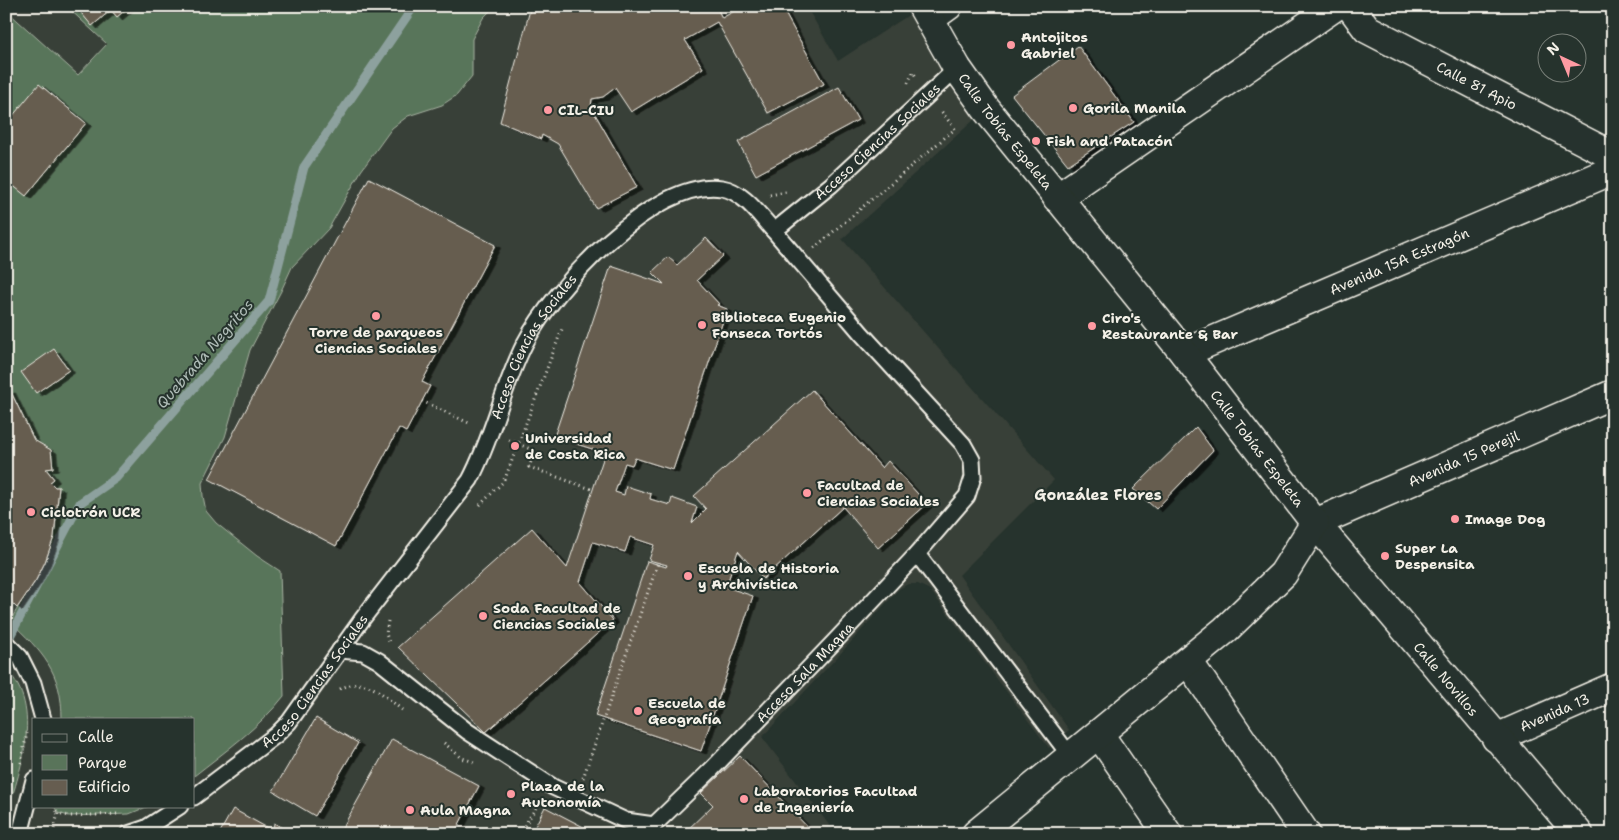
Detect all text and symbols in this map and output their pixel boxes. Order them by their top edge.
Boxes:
place label: Antojitos Gabriel [1021,28,1088,62]
north arrow [1536,32,1586,82]
text: N [1543,38,1563,59]
marker: Antojitos Gabriel [1005,39,1017,51]
street label: Calle 81 Apio [1433,57,1520,114]
street label: Calle Tobías Espeleta [954,70,1057,193]
street label: Acceso Ciencias Sociales [811,79,944,204]
place label: Gorila Manila [1083,99,1186,117]
place label: CIL-CIU [558,101,614,119]
marker: Gorila Manila [1067,102,1079,114]
marker: CIL-CIU [542,104,554,116]
place label: Fish and Patacón [1046,132,1173,150]
marker: Fish and Patacón [1030,135,1042,147]
street label: Avenida 15A Estragón [1327,223,1472,299]
street label: Acceso Ciencias Sociales [487,270,581,422]
water label: Quebrada Negritos [152,295,258,413]
place label: Biblioteca Eugenio Fonseca Tortós [712,308,846,342]
place label: Ciro's Restaurante & Bar [1102,309,1238,343]
marker: Torre de parqueos Ciencias Sociales [370,310,382,322]
marker: Biblioteca Eugenio Fonseca Tortós [696,319,708,331]
marker: Ciro's Restaurante & Bar [1086,320,1098,332]
place label: Torre de parqueos Ciencias Sociales [309,323,443,357]
street label: Calle Tobías Espeleta [1207,386,1308,511]
street label: Avenida 15 Perejil [1405,426,1523,491]
place label: Universidad de Costa Rica [525,429,625,463]
marker: Universidad de Costa Rica [509,440,521,452]
place label: Facultad de Ciencias Sociales [817,476,939,510]
district label: González Flores [1034,485,1162,505]
marker: Facultad de Ciencias Sociales [801,487,813,499]
place label: Ciclotrón UCR [41,503,141,521]
marker: Ciclotrón UCR [25,506,37,518]
place label: Image Dog [1465,510,1545,528]
marker: Image Dog [1449,513,1461,525]
place label: Super La Despensita [1395,539,1475,573]
marker: Super La Despensita [1379,550,1391,562]
place label: Escuela de Historia y Archivística [698,559,839,593]
marker: Escuela de Historia y Archivística [682,570,694,582]
place label: Soda Facultad de Ciencias Sociales [493,599,621,633]
marker: Soda Facultad de Ciencias Sociales [477,610,489,622]
street label: Acceso Ciencias Sociales [258,611,372,752]
street label: Acceso Sala Magna [752,618,858,727]
street label: Calle Novillos [1410,638,1482,720]
street label: Avenida 13 [1517,689,1592,736]
place label: Escuela de Geografía [648,694,726,728]
marker: Escuela de Geografía [632,705,644,717]
legend [32,718,195,808]
text: Calle [78,727,114,747]
text: Parque [78,753,127,773]
text: Edificio [78,777,130,797]
place label: Plaza de la Autonomía [521,777,605,811]
place label: Laboratorios Facultad de Ingeniería [754,782,918,816]
marker: Plaza de la Autonomía [505,788,517,800]
marker: Laboratorios Facultad de Ingeniería [738,793,750,805]
place label: Aula Magna [420,801,511,819]
marker: Aula Magna [404,804,416,816]

